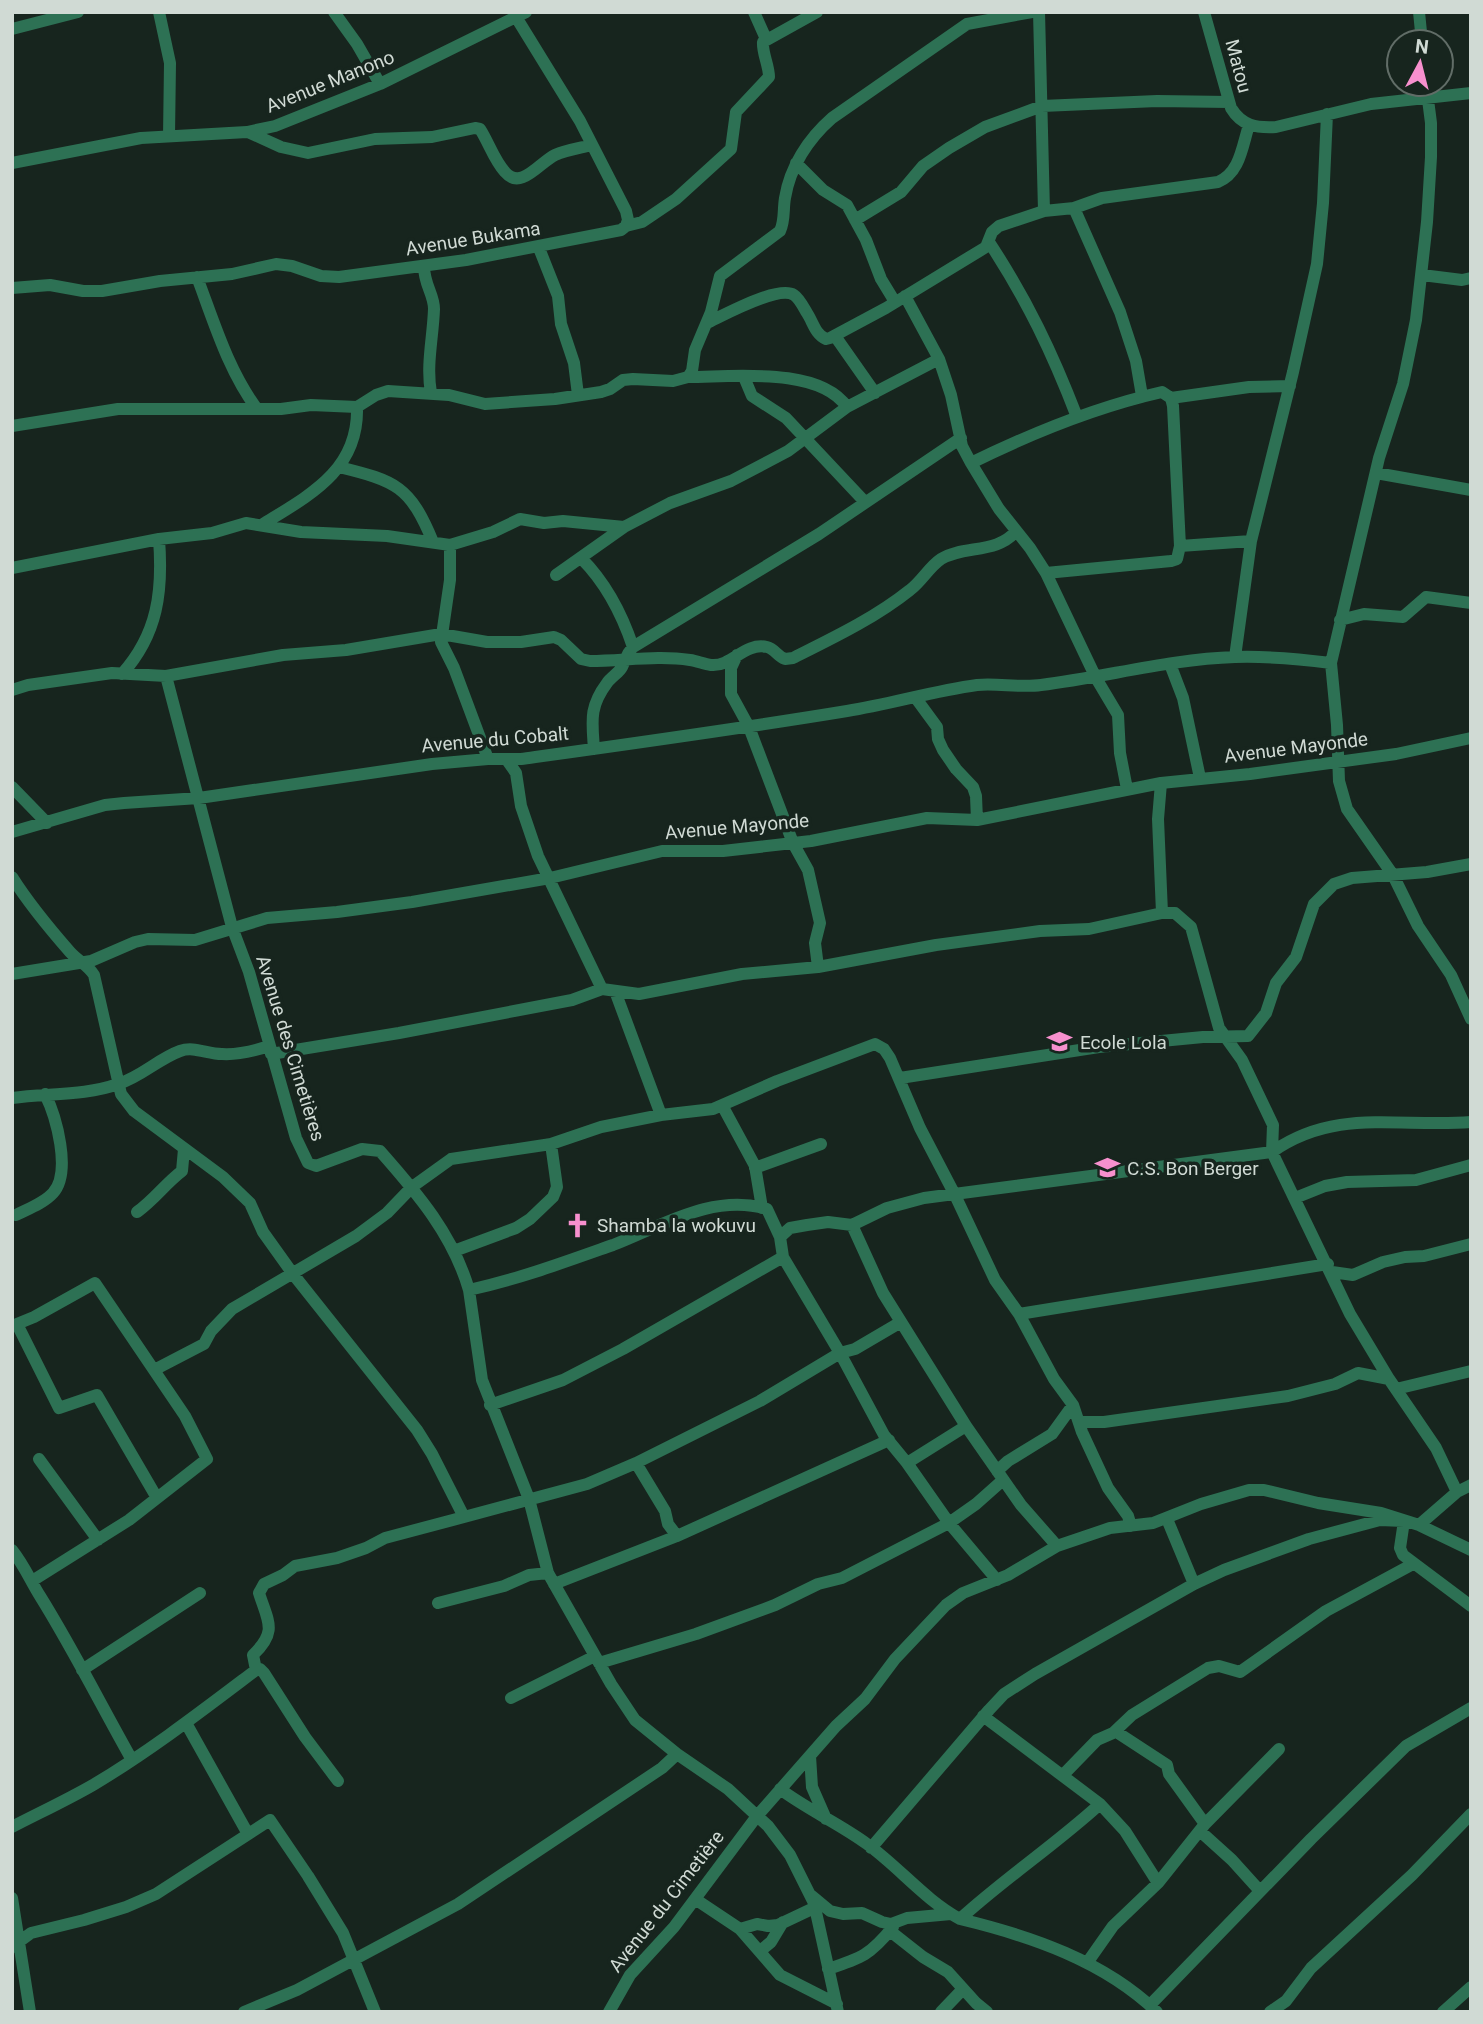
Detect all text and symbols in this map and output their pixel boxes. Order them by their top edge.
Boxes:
north arrow [1385,28,1455,98]
text: N [1414,34,1430,59]
street label: Matou [1220,37,1257,95]
street label: Avenue Manono [263,45,398,118]
street label: Avenue Bukama [404,216,542,260]
street label: Avenue du Cobalt [420,722,570,757]
street label: Avenue Mayonde [1223,727,1369,768]
street label: Avenue Mayonde [664,809,810,844]
street label: Avenue des Cimetières [251,953,330,1144]
school or university icon: Ecole Lola [1046,1028,1074,1056]
place label: Ecole Lola [1080,1031,1167,1054]
school or university icon: C.S. Bon Berger [1093,1154,1121,1182]
place label: C.S. Bon Berger [1127,1157,1259,1180]
church icon: Shamba la wokuvu [563,1211,591,1239]
place label: Shamba la wokuvu [597,1214,756,1237]
street label: Avenue du Cimetière [604,1826,729,1977]

